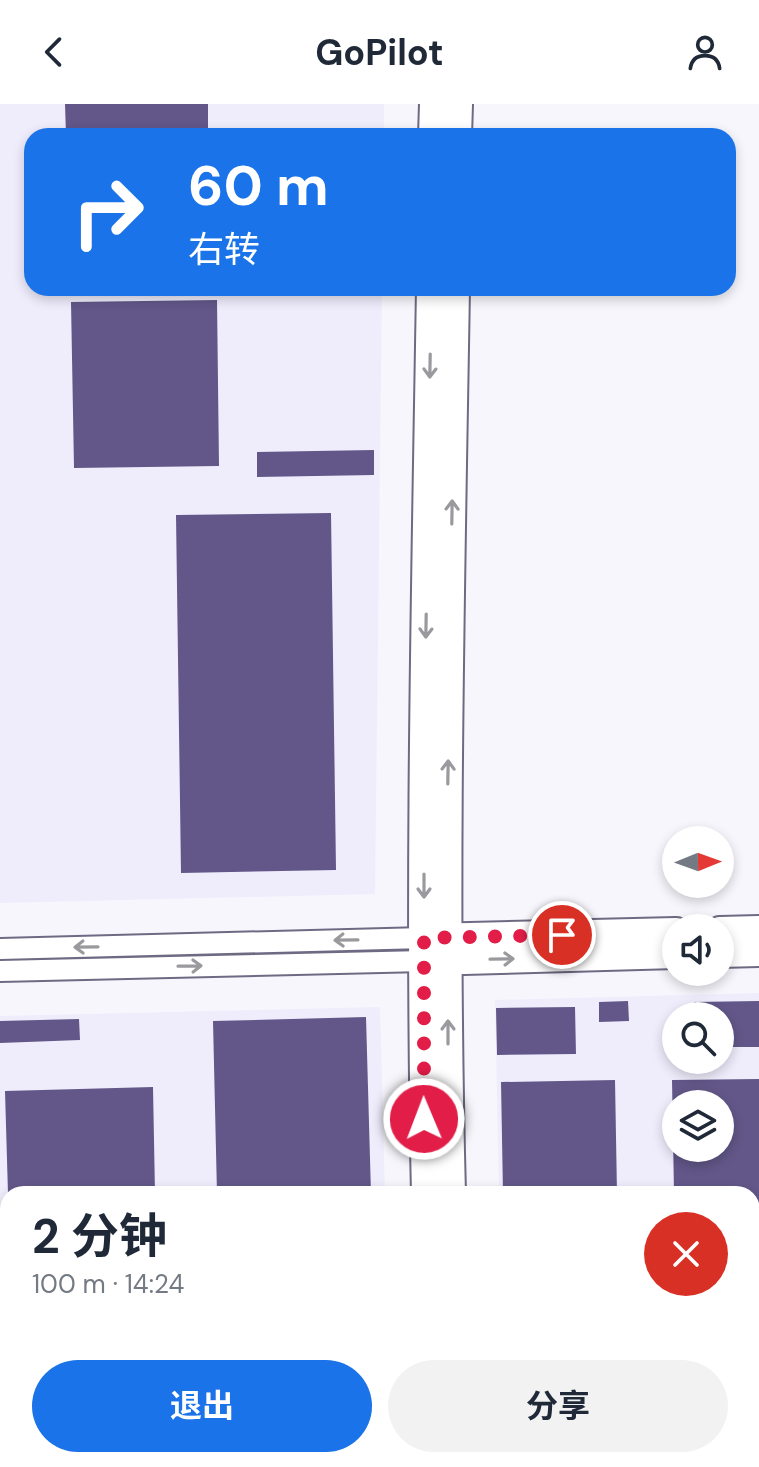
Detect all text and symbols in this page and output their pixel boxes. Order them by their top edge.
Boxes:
text: GoPilot [315,29,444,76]
icon: back [32,30,76,74]
icon: person [683,30,727,74]
text: 60 m [188,149,329,222]
icon: right [56,160,160,264]
text: 右转 [188,226,260,273]
one-way arrow [422,352,438,379]
one-way arrow [444,499,459,526]
one-way arrow [418,612,434,639]
one-way arrow [440,759,455,786]
north arrow [662,826,734,898]
map controls [662,826,734,1162]
one-way arrow [416,872,432,899]
pin [528,901,596,969]
icon: arrive [540,913,584,957]
button: sound [662,914,734,986]
one-way arrow [333,933,360,948]
one-way arrow [73,939,100,954]
one-way arrow [488,951,515,967]
one-way arrow [176,959,203,974]
button: search [662,1002,734,1074]
one-way arrow [440,1019,456,1046]
position arrow [382,1077,466,1161]
button: layers [662,1090,734,1162]
text: 2 分钟 [32,1205,167,1268]
button: close [644,1212,728,1296]
text: 100 m · 14:24 [32,1267,184,1301]
button: 退出 [32,1360,372,1452]
button: 分享 [388,1360,728,1452]

